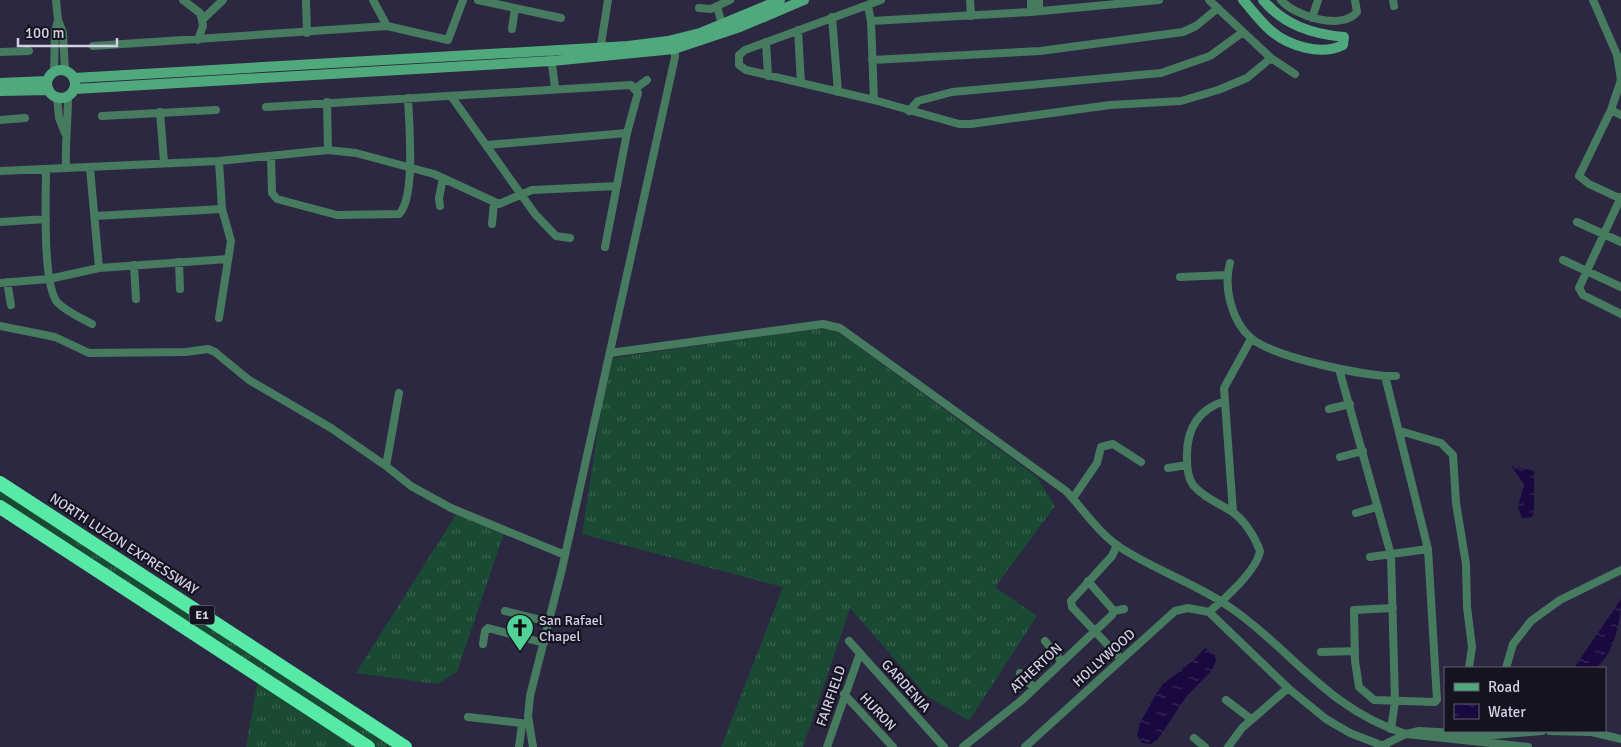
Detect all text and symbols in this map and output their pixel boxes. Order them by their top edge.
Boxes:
scale bar [18,15,116,47]
text: 100 m [25,24,65,42]
street label: NORTH LUZON EXPRESSWAY [46,490,202,598]
road number: E1 [190,606,214,624]
place label: San Rafael Chapel [539,612,603,645]
church icon: San Rafael Chapel [505,613,535,652]
street label: HOLLYWOOD [1069,626,1139,690]
street label: ATHERTON [1006,639,1066,697]
street label: GARDENIA [878,656,934,716]
street label: FAIRFIELD [813,663,849,729]
legend [1444,667,1606,732]
text: Road [1488,678,1520,696]
street label: HURON [856,689,900,735]
text: Water [1488,703,1526,721]

